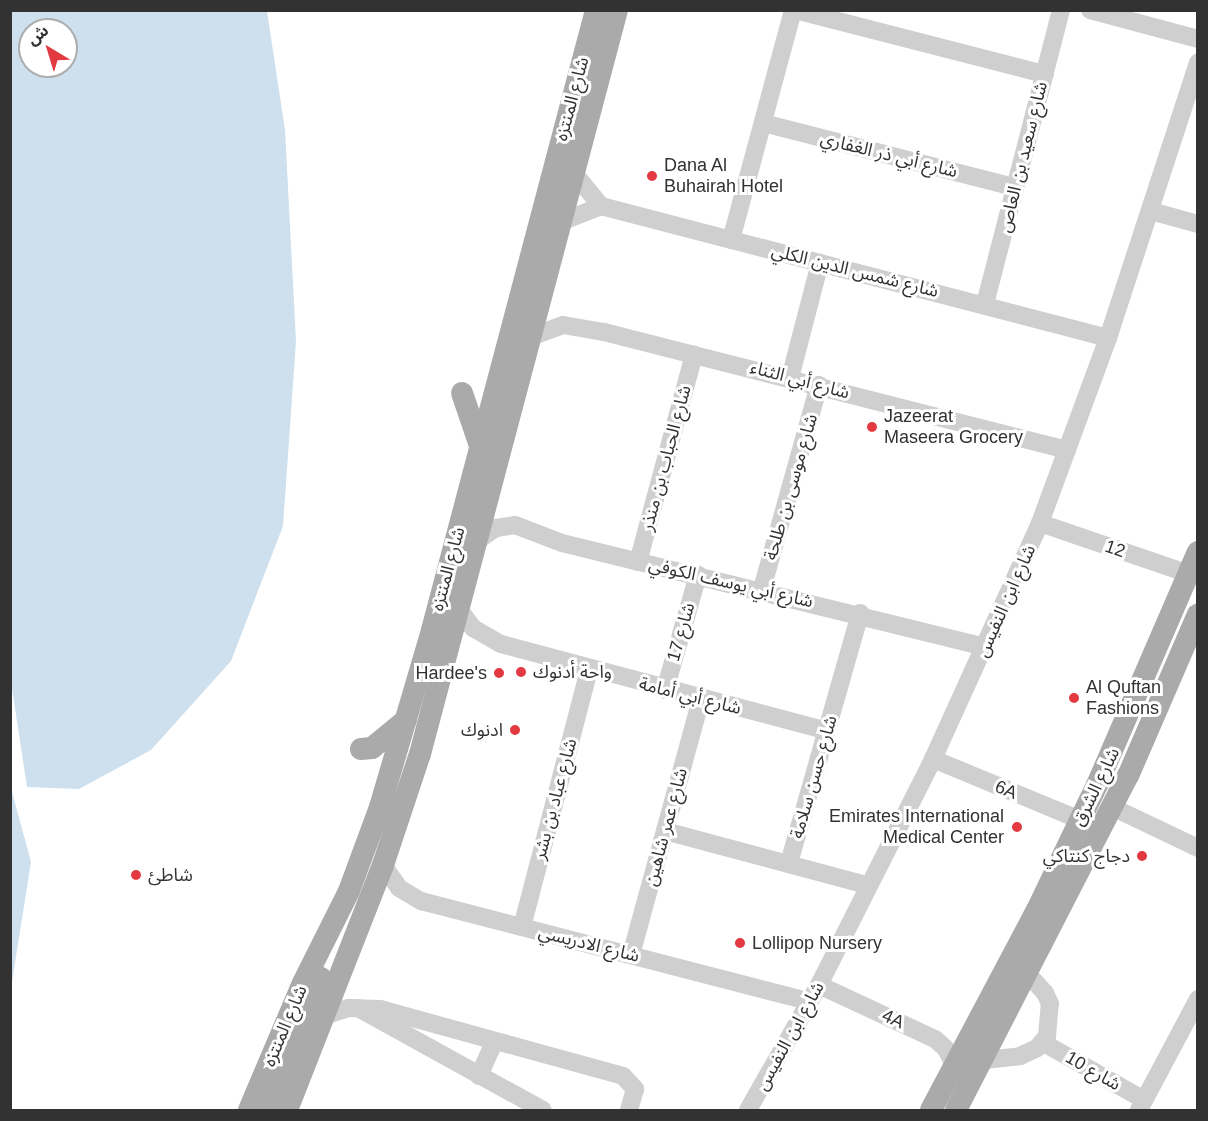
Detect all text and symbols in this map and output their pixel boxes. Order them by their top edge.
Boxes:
north arrow [18,18,78,78]
text: ش [24,22,52,48]
street label: شارع المنتزه [550,55,594,143]
street label: شارع سعيد بن العاص [994,79,1052,235]
street label: شارع أبي ذر الغفاري [818,128,960,182]
place label: Dana Al Buhairah Hotel [664,155,783,198]
marker: Dana Al Buhairah Hotel [645,169,659,183]
street label: شارع شمس الدين الكلي [769,240,941,302]
street label: شارع أبي الثناء [748,356,852,404]
street label: شارع الحباب بن منذر [636,383,696,533]
place label: Jazeerat Maseera Grocery [884,406,1023,448]
street label: شارع موسى بن طلحة [760,411,822,563]
marker: Jazeerat Maseera Grocery [865,420,879,434]
street label: شارع المنتزه [426,525,470,613]
street label: 12 [1102,536,1128,562]
street label: شارع ابن النفيس [972,541,1040,661]
street label: شارع أبي يوسف الكوفي [647,554,815,612]
street label: شارع 17 [662,600,700,664]
place label: واحة أدنوك [533,661,612,683]
place label: Hardee's [416,662,487,684]
marker: واحة أدنوك [514,665,528,679]
marker: Hardee's [492,666,506,680]
street label: شارع أبي أمامة [637,673,743,719]
place label: Al Quftan Fashions [1086,677,1161,720]
marker: Al Quftan Fashions [1067,691,1081,705]
street label: شارع حسن سلامة [786,713,842,841]
place label: ادنوك [461,719,503,741]
marker: ادنوك [508,723,522,737]
street label: شارع عباد بن بشر [528,736,582,862]
street label: شارع الشرق [1068,744,1124,830]
street label: شارع عمر شاهين [640,766,692,888]
street label: 6A [992,776,1020,804]
place label: Emirates International Medical Center [829,806,1004,848]
marker: Emirates International Medical Center [1008,818,1026,836]
place label: دجاج كنتاكي [1043,845,1130,867]
marker: دجاج كنتاكي [1135,849,1149,863]
place label: شاطئ [148,864,193,886]
marker: شاطئ [129,868,143,882]
street label: شارع الادريسي [536,921,642,967]
place label: Lollipop Nursery [752,932,882,954]
marker: Lollipop Nursery [733,936,747,950]
street label: شارع ابن النفيس [751,978,829,1094]
street label: شارع المنتزه [258,982,312,1070]
street label: 4A [878,1005,908,1033]
street label: شارع 10 [1062,1047,1124,1095]

